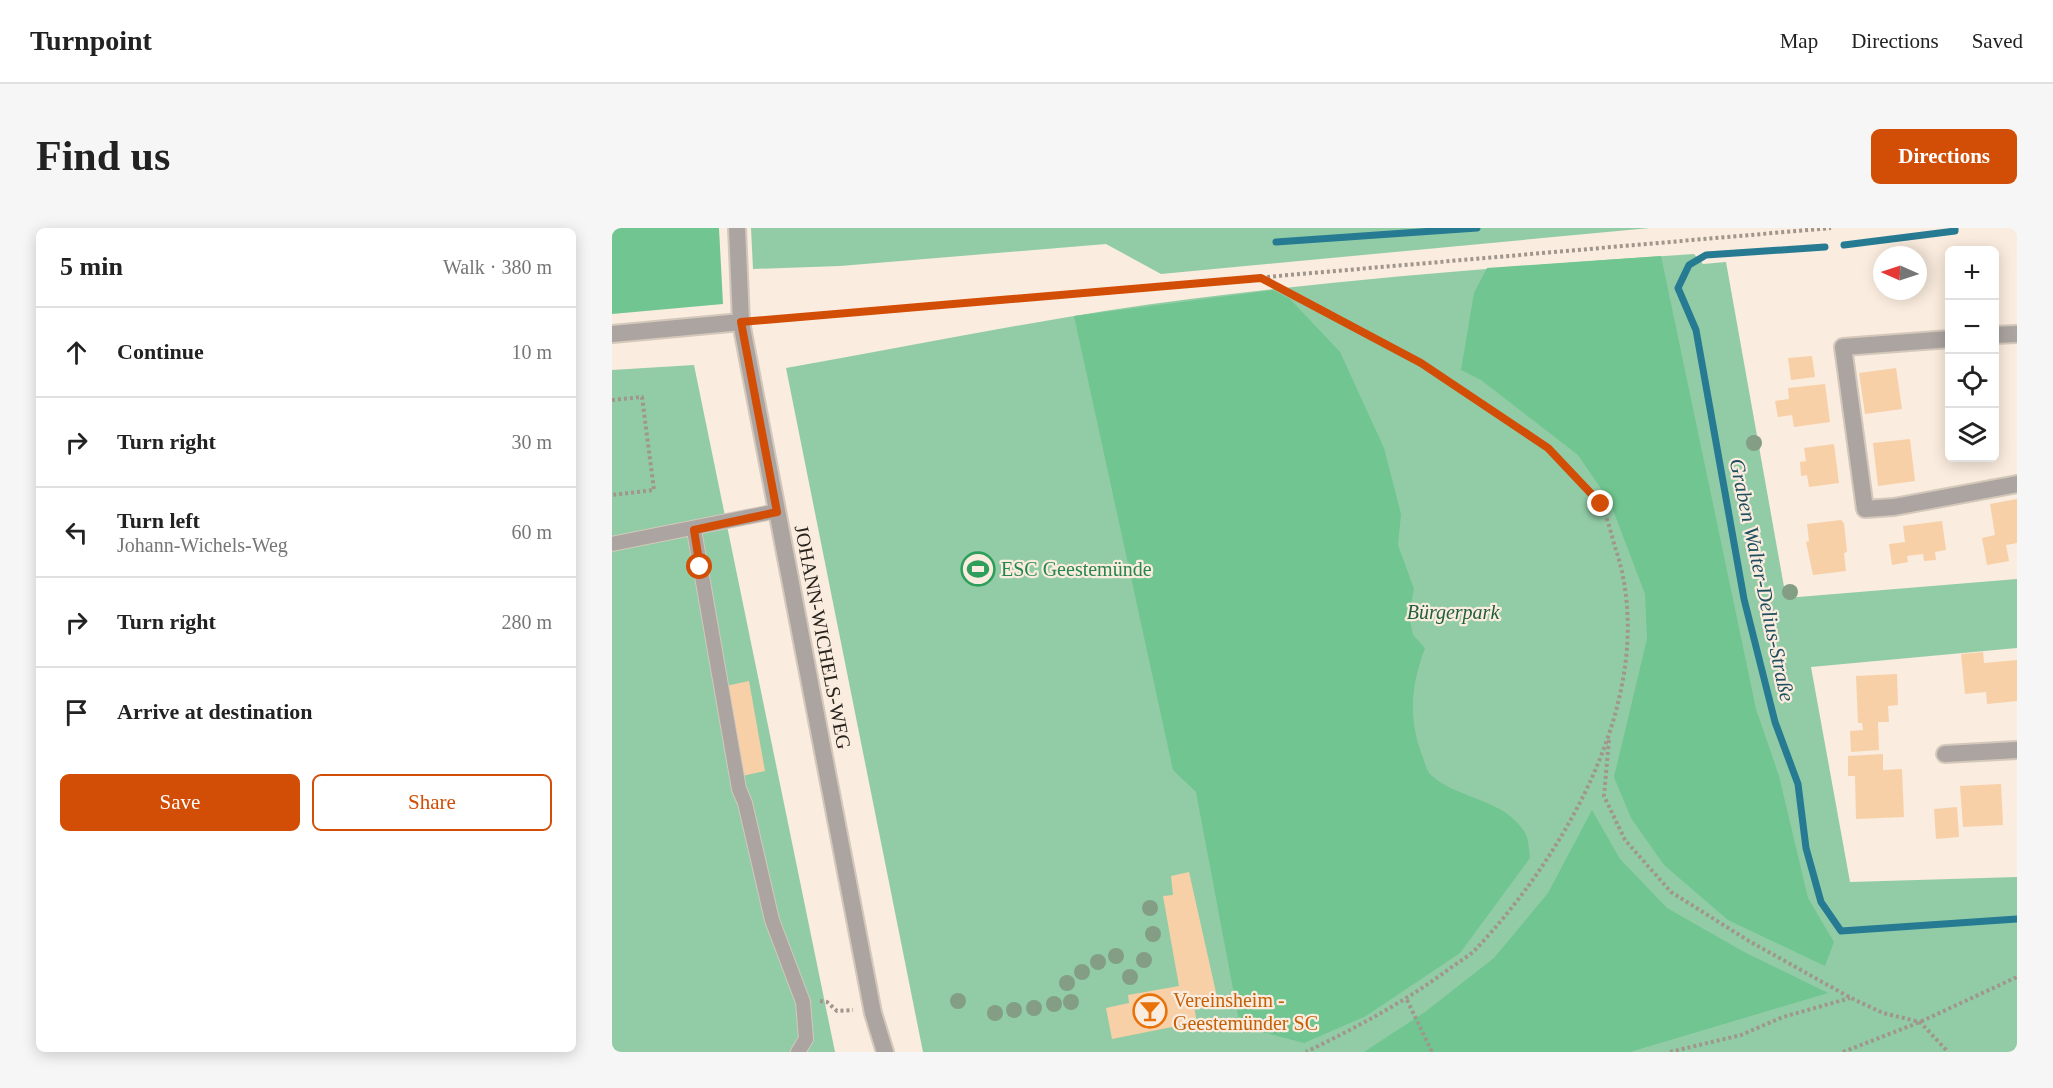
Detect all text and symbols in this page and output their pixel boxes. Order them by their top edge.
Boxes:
text: Turnpoint [30,25,152,56]
text: Map [1780,29,1818,53]
text: Directions [1851,29,1939,53]
text: Saved [1972,29,2023,53]
button: Directions [1871,129,2017,184]
text: Find us [36,133,170,179]
north arrow [1873,246,1927,300]
map controls [1945,246,1999,462]
button: + [1945,246,1999,300]
text: 5 min [60,252,123,281]
text: Walk · 380 m [443,256,552,278]
button: − [1945,300,1999,354]
icon: ahead [60,336,93,369]
text: Continue [117,339,204,364]
text: 10 m [511,341,552,363]
button: locate [1945,354,1999,408]
button: layers [1945,408,1999,462]
icon: right [60,426,93,459]
text: Turn right [117,429,216,454]
text: 30 m [511,431,552,453]
water label: Graben Walter-Delius-Straße [1724,456,1800,704]
route end [1587,490,1613,516]
text: Turn left [117,508,200,533]
icon: left [60,516,93,549]
text: 60 m [511,521,552,543]
street label: JOHANN-WICHELS-WEG [790,523,856,751]
text: Johann-Wichels-Weg [117,534,288,556]
sports icon: ESC Geestemünde [960,551,996,587]
route start [686,553,712,579]
place label: ESC Geestemünde [1001,558,1152,580]
park label: Bürgerpark [1407,601,1500,624]
icon: right [60,606,93,639]
text: Turn right [117,609,216,634]
text: 280 m [501,611,552,633]
icon: arrive [60,696,93,729]
text: Arrive at destination [117,699,313,724]
button: Save [60,774,300,831]
button: Share [312,774,552,831]
place label: Vereinsheim - Geestemünder SC [1173,989,1318,1034]
bar icon: Vereinsheim - Geestemünder SC [1132,993,1168,1029]

